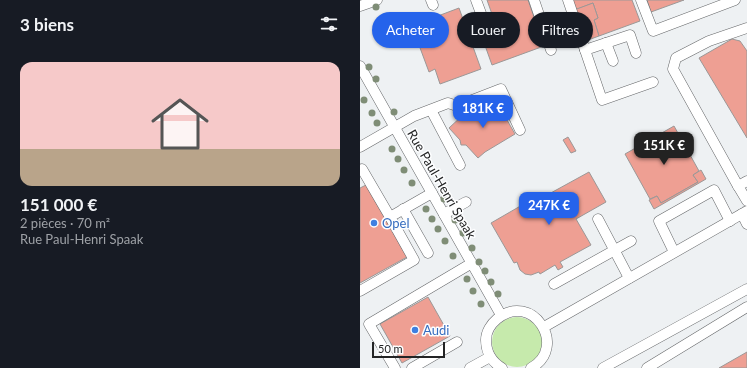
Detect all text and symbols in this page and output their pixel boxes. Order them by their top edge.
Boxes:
chip: Acheter [372,12,449,48]
chip: Louer [457,12,520,48]
chip: Filtres [528,12,593,48]
icon: filters [318,13,340,35]
text: 3 biens [20,14,74,35]
icon: home [144,88,216,160]
pin: 181K € [450,95,516,129]
text: 181K € [462,100,504,116]
street label: Rue Paul-Henri Spaak [404,127,480,242]
pin: 151K € [631,132,697,166]
text: 151K € [643,137,685,153]
pin: 247K € [516,192,582,226]
text: 151 000 € [20,194,97,215]
text: 247K € [528,197,570,213]
text: 2 pièces · 70 m² [20,215,110,231]
place label: Opel [382,215,410,231]
marker: Opel [369,218,379,228]
text: Rue Paul-Henri Spaak [20,231,143,247]
place label: Audi [423,322,449,338]
marker: Audi [410,325,420,335]
scale bar [372,340,445,359]
text: 50 m [378,342,403,355]

